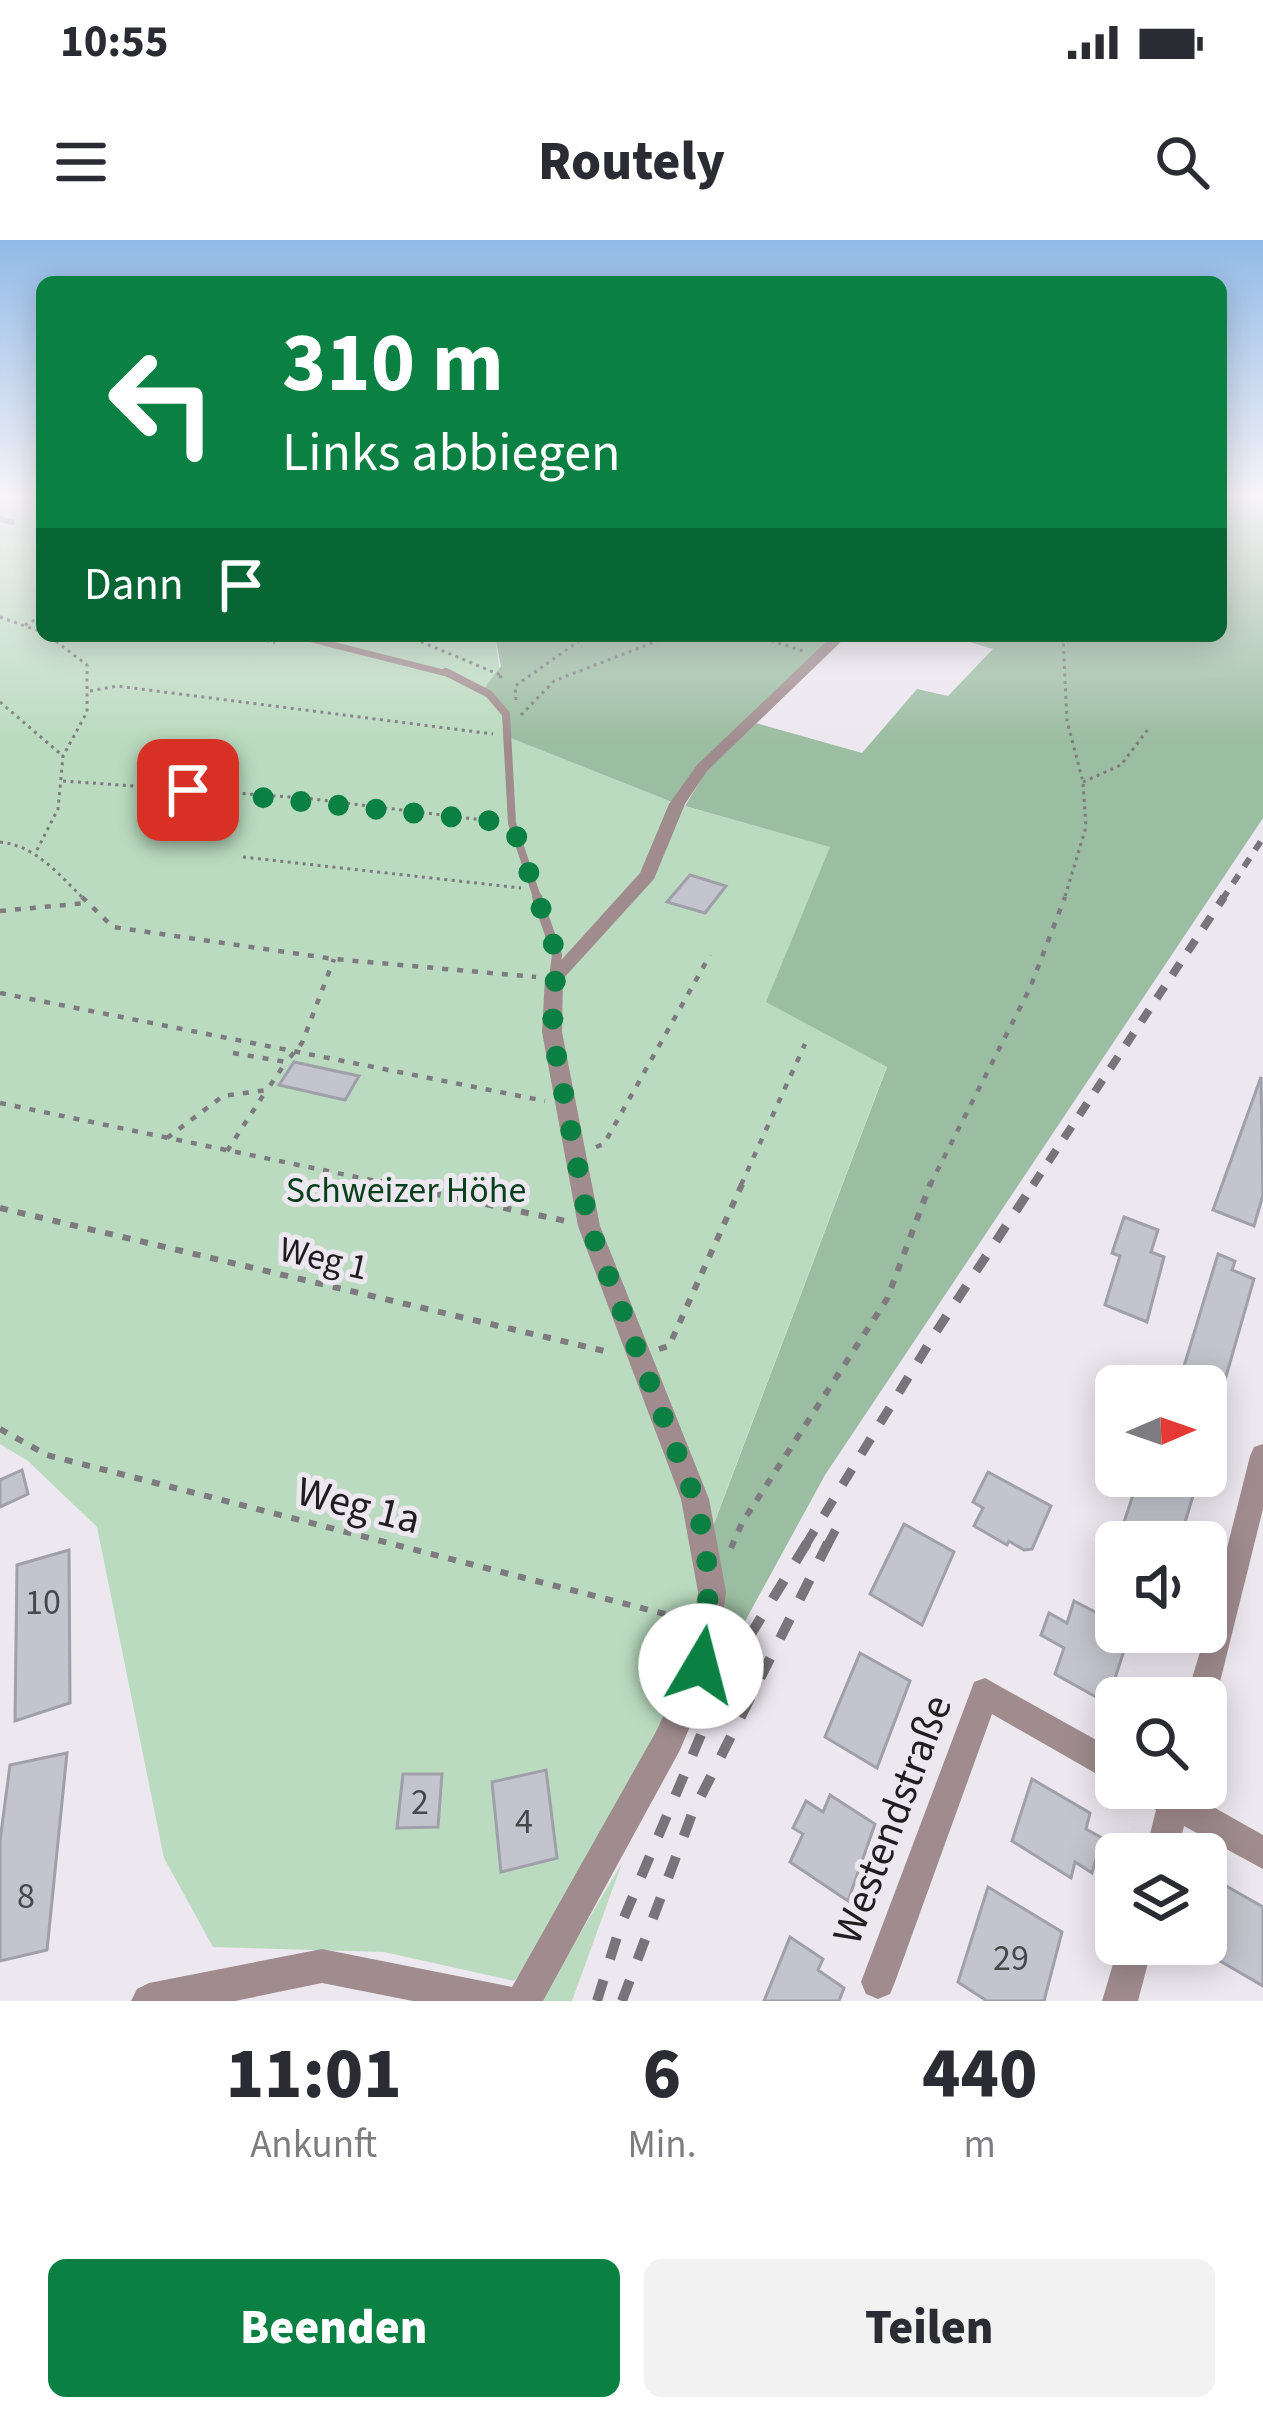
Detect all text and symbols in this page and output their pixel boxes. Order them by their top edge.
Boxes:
text: 10:55 [60,10,169,74]
text: Routely [538,124,725,201]
icon: menu [48,129,114,195]
icon: search [1149,129,1215,195]
text: 310 m [282,304,504,424]
icon: left [84,324,240,480]
text: Links abbiegen [282,415,621,492]
icon: arrive [208,552,274,618]
text: Dann [84,553,184,617]
pin [137,739,239,841]
icon: arrive [155,757,221,823]
park label: Schweizer Höhe [286,1165,526,1216]
street label: Weg 1 [275,1224,373,1293]
north arrow [1095,1365,1227,1497]
map controls [1095,1365,1227,1965]
street label: Weg 1a [291,1462,426,1550]
button: sound [1095,1521,1227,1653]
house number: 10 [25,1577,61,1628]
position arrow [638,1603,764,1729]
button: search [1095,1677,1227,1809]
street label: Westendstraße [818,1687,968,1953]
house number: 2 [411,1777,429,1828]
house number: 4 [515,1796,533,1847]
button: layers [1095,1833,1227,1965]
house number: 8 [17,1871,35,1922]
house number: 29 [993,1933,1029,1984]
text: 11:01 [226,2023,402,2126]
text: 6 [643,2023,681,2126]
text: 440 [922,2023,1037,2126]
text: Ankunft [250,2117,377,2173]
text: Min. [627,2117,696,2173]
text: m [964,2117,996,2173]
button: Beenden [48,2259,620,2397]
button: Teilen [644,2259,1215,2397]

